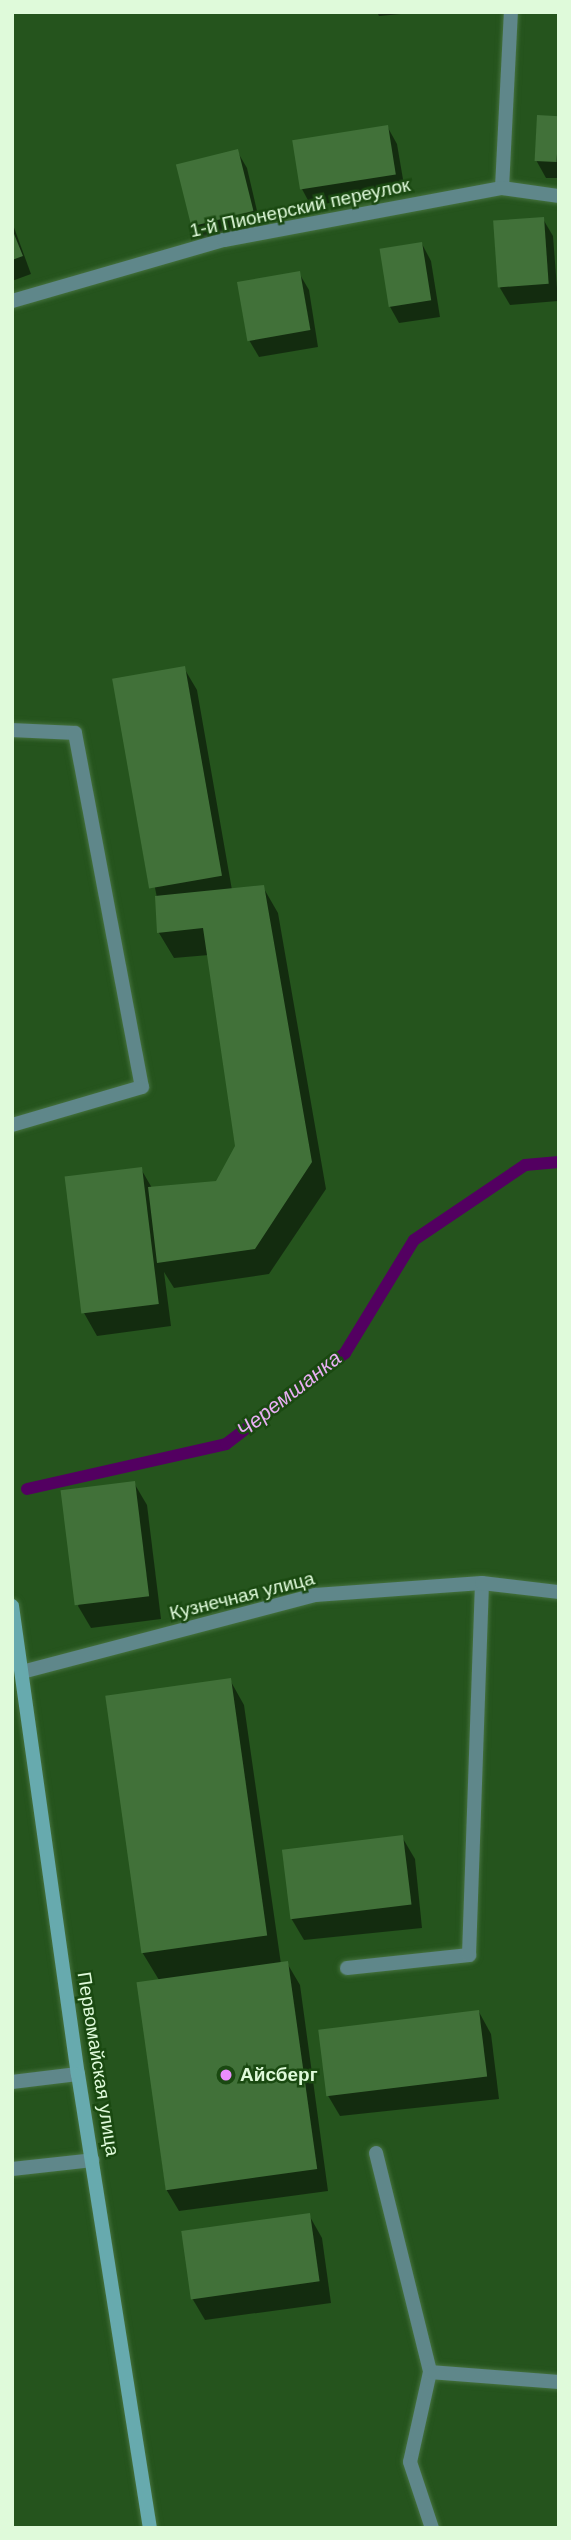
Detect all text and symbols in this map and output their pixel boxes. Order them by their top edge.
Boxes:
street label: 1-й Пионерский переулок [188,174,412,242]
water label: Черемшанка [232,1345,346,1443]
street label: Кузнечная улица [167,1567,317,1625]
street label: Первомайская улица [72,1970,124,2158]
place label: Айсберг [240,2064,318,2086]
marker: Айсберг [218,2067,234,2083]

